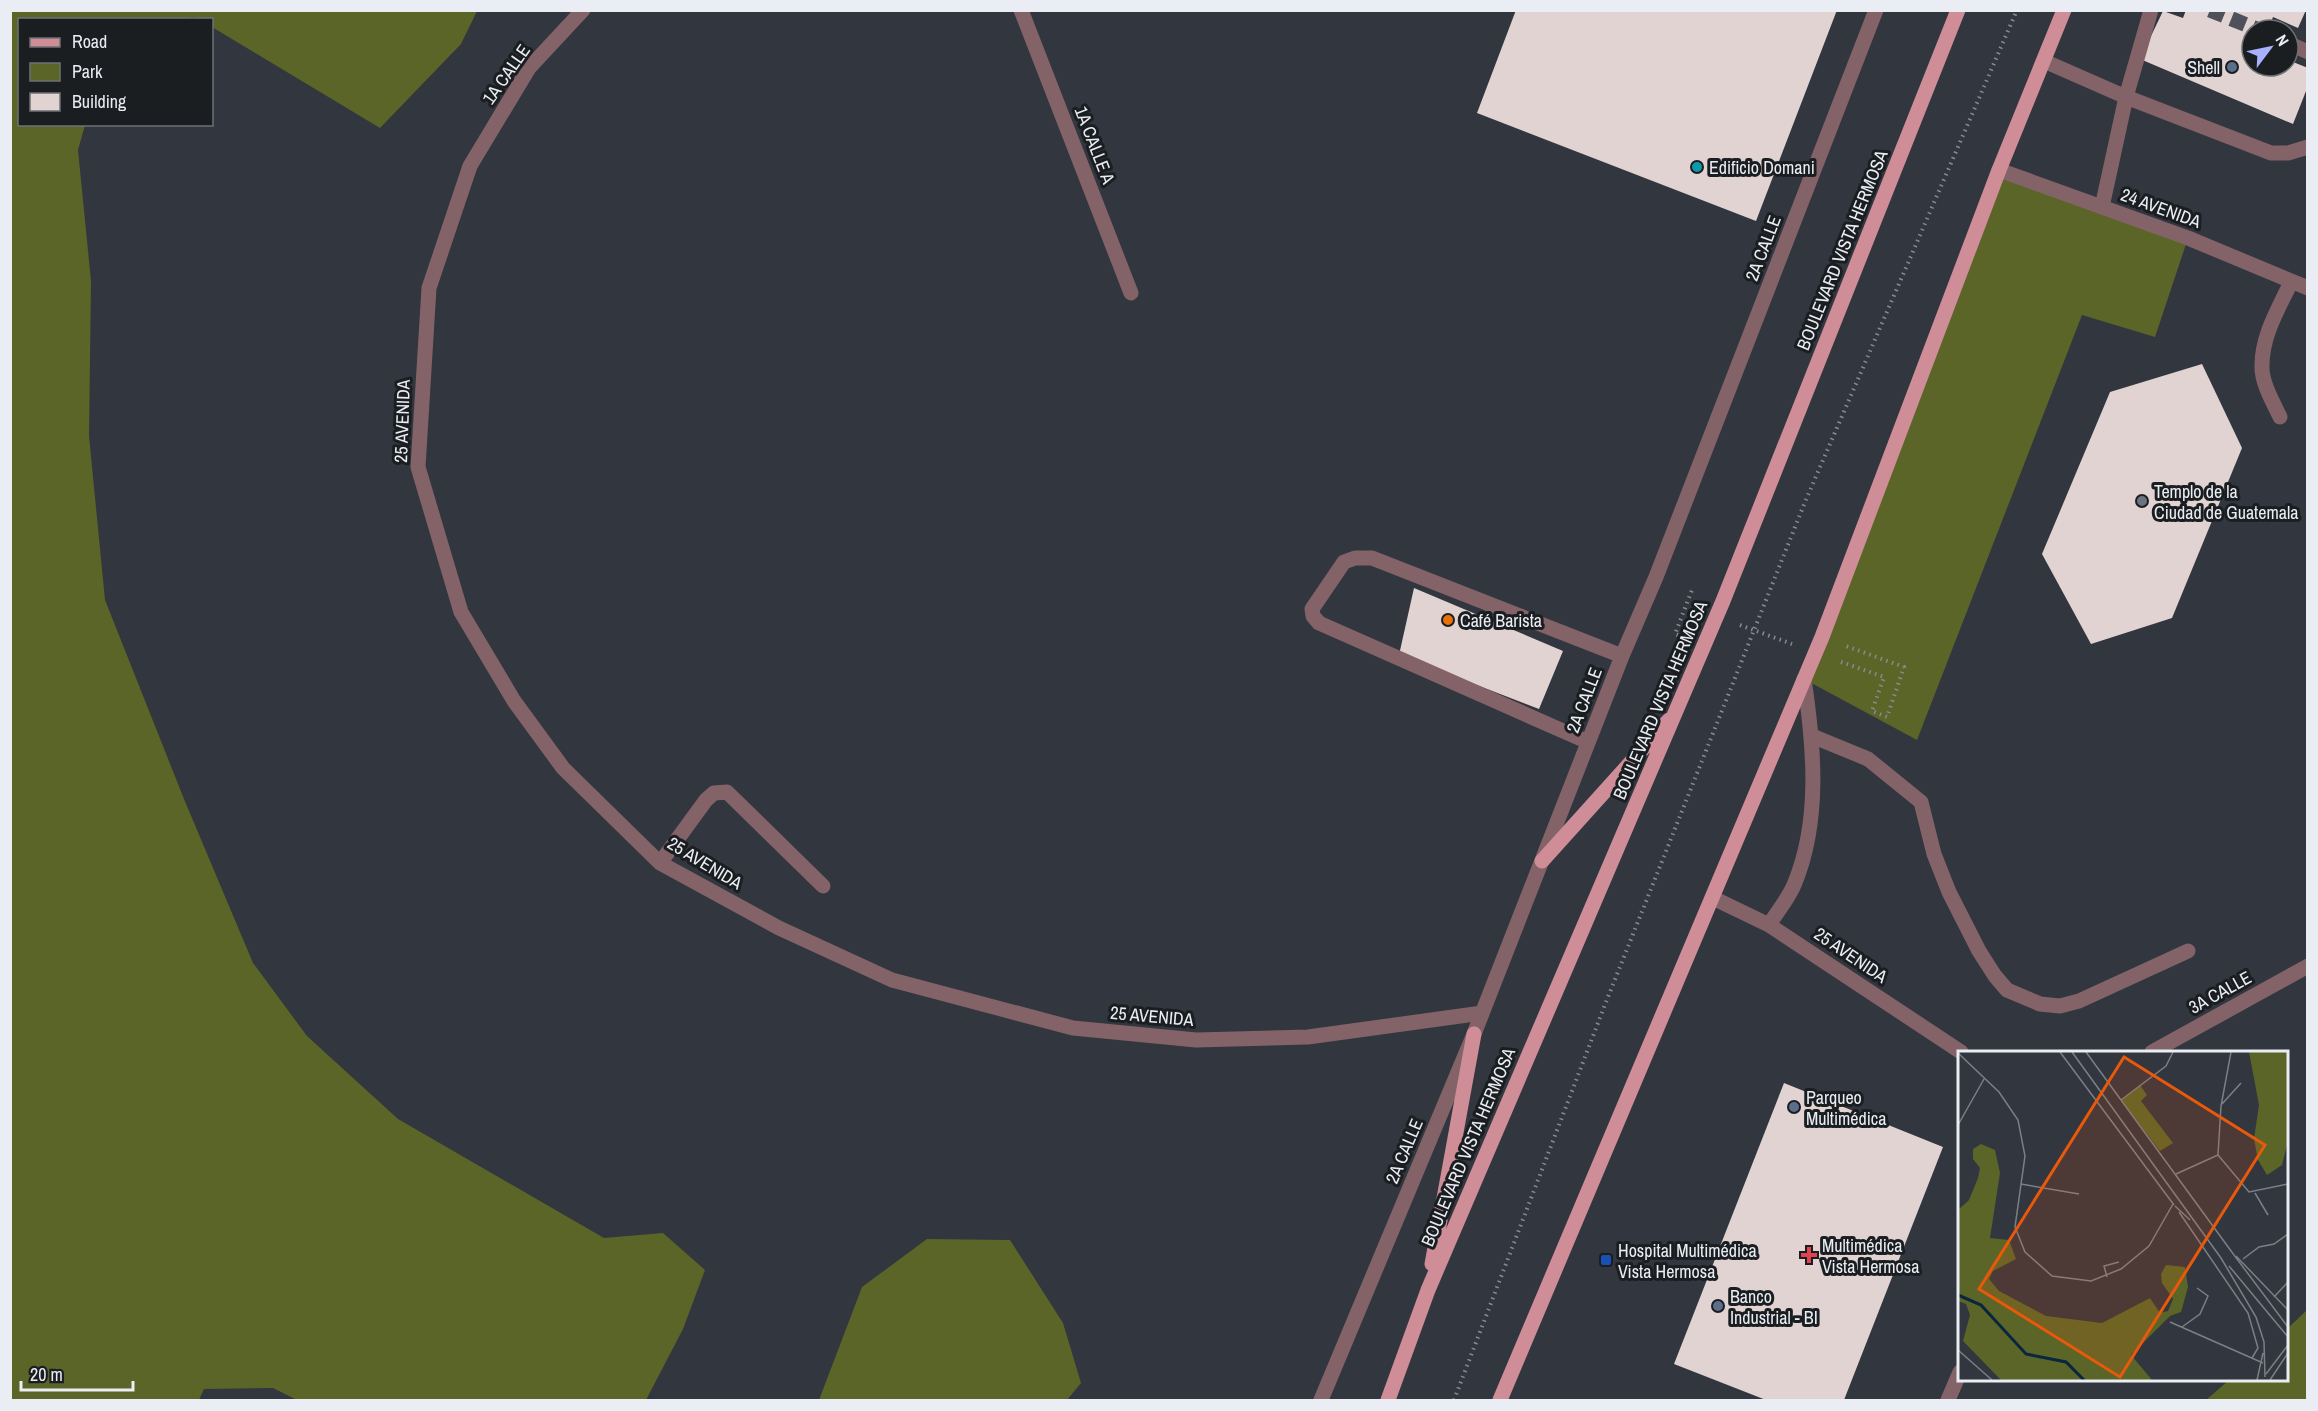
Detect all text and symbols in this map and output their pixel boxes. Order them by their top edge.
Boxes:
legend [18,18,213,126]
north arrow [2240,18,2300,78]
text: Road [72,29,107,54]
text: N [2271,30,2295,50]
street label: 1A CALLE [476,39,536,109]
place label: Shell [2187,55,2220,80]
text: Park [72,59,103,84]
marker: Shell [2225,60,2239,74]
text: Building [72,89,127,114]
street label: 1A CALLE A [1069,103,1121,188]
street label: BOULEVARD VISTA HERMOSA [1790,146,1894,354]
place label: Edificio Domani [1709,155,1815,180]
marker: Edificio Domani [1690,160,1704,174]
street label: 24 AVENIDA [2118,182,2205,234]
street label: 2A CALLE [1739,212,1787,284]
street label: 25 AVENIDA [388,379,416,463]
place label: Templo de la Ciudad de Guatemala [2154,479,2298,525]
marker: Templo de la Ciudad de Guatemala [2135,494,2149,508]
street label: BOULEVARD VISTA HERMOSA [1607,597,1713,803]
place label: Café Barista [1460,608,1542,633]
marker: Café Barista [1441,613,1455,627]
street label: 2A CALLE [1560,664,1608,736]
street label: 25 AVENIDA [663,831,747,895]
street label: 25 AVENIDA [1809,921,1893,989]
street label: 3A CALLE [2184,965,2256,1019]
street label: 25 AVENIDA [1109,1000,1195,1032]
street label: BOULEVARD VISTA HERMOSA [1415,1044,1521,1250]
inset map [1958,1051,2288,1381]
place label: Parqueo Multimédica [1806,1085,1886,1131]
marker: Parqueo Multimédica [1787,1100,1801,1114]
street label: 2A CALLE [1379,1115,1429,1187]
place label: Multimédica Vista Hermosa [1822,1233,1919,1279]
place label: Hospital Multimédica Vista Hermosa [1618,1238,1757,1284]
marker: Multimédica Vista Hermosa [1800,1246,1818,1264]
marker: Hospital Multimédica Vista Hermosa [1599,1253,1613,1267]
place label: Banco Industrial - BI [1730,1284,1818,1330]
marker: Banco Industrial - BI [1711,1299,1725,1313]
scale bar [21,1354,134,1392]
text: 20 m [30,1362,63,1387]

